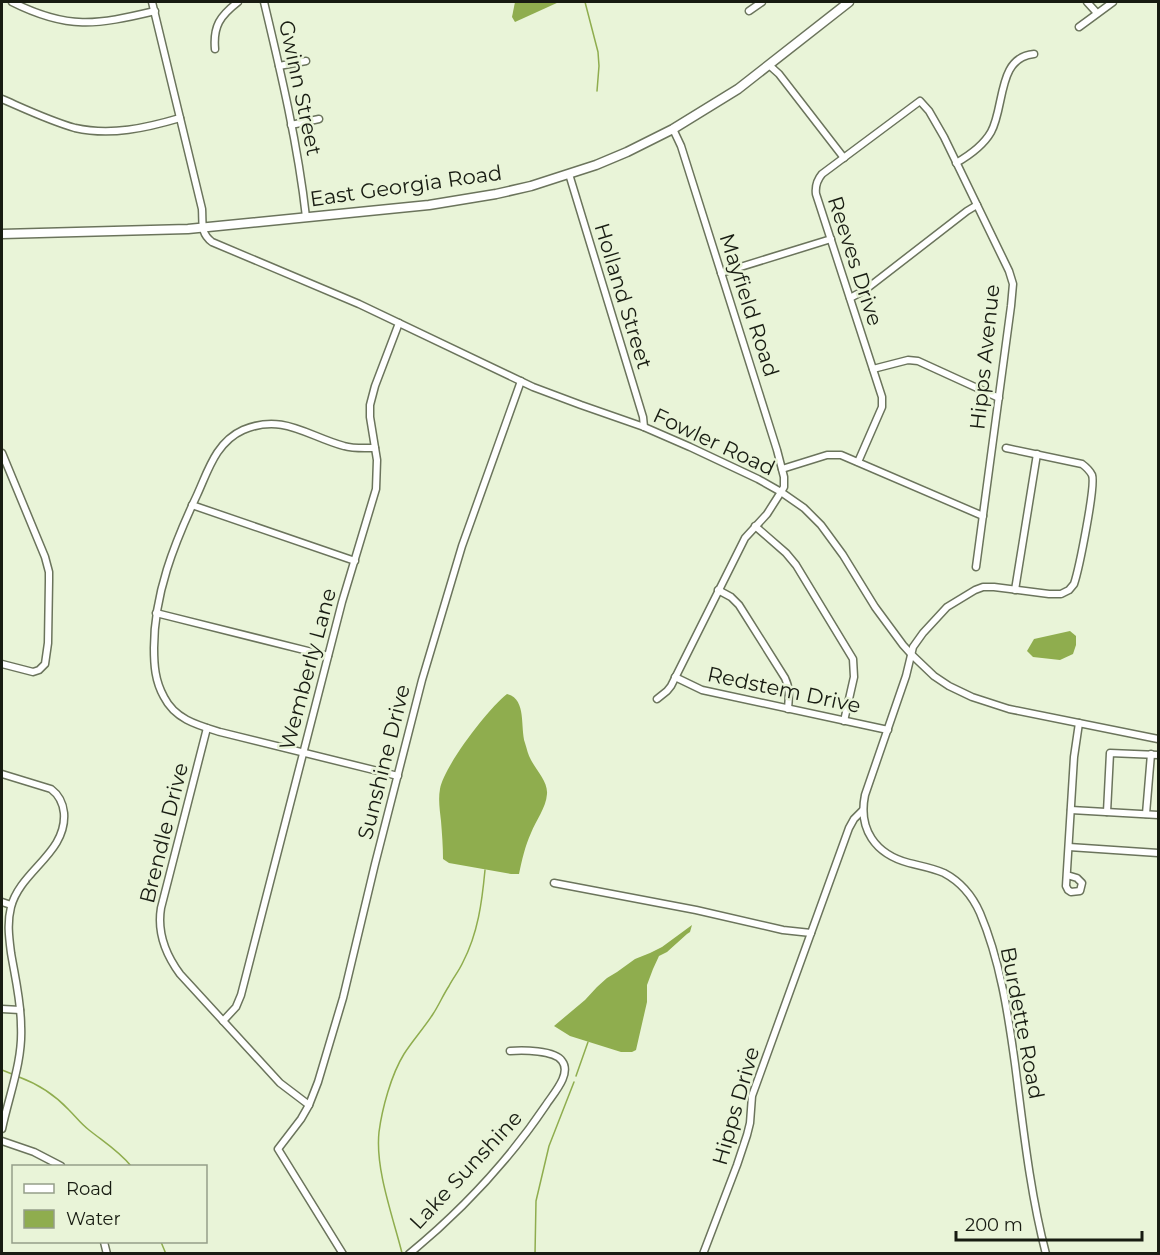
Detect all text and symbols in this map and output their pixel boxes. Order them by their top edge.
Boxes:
street label: Gwinn Street [274,18,327,158]
street label: East Georgia Road [308,160,504,211]
street label: Reeves Drive [823,193,888,329]
street label: Holland Street [589,220,658,372]
street label: Mayfield Road [715,230,784,380]
street label: Hipps Avenue [964,283,1005,431]
street label: Fowler Road [649,402,779,481]
street label: Wemberly Lane [274,585,341,752]
street label: Redstem Drive [705,661,863,718]
street label: Sunshine Drive [352,682,415,842]
street label: Brendle Drive [134,760,193,906]
street label: Burdette Road [995,945,1049,1101]
street label: Hipps Drive [707,1044,764,1168]
street label: Lake Sunshine [404,1105,527,1234]
legend [12,1165,207,1243]
text: Road [66,1178,113,1200]
scale bar [956,1204,1142,1242]
text: Water [66,1208,121,1230]
text: 200 m [965,1214,1023,1236]

